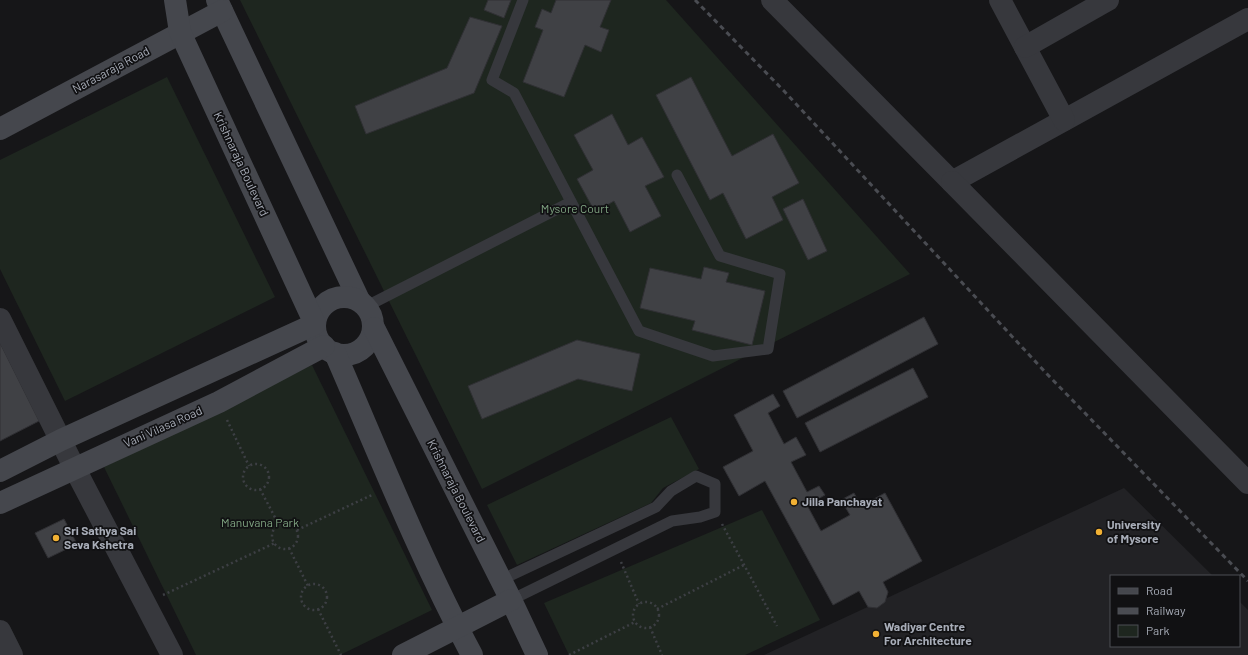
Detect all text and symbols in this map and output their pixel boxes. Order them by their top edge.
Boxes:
street label: Narasaraja Road [70,43,151,95]
street label: Krishnaraja Boulevard [212,109,272,218]
park label: Mysore Court [541,201,609,215]
street label: Vani Vilasa Road [121,403,204,450]
street label: Krishnaraja Boulevard [425,437,489,544]
place label: Jilla Panchayat [802,494,883,508]
marker: Jilla Panchayat [789,497,799,507]
park label: Manuvana Park [221,515,299,529]
place label: University of Mysore [1107,517,1161,545]
place label: Sri Sathya Sai Seva Kshetra [64,523,136,551]
marker: University of Mysore [1094,527,1104,537]
marker: Sri Sathya Sai Seva Kshetra [51,533,61,543]
legend [1110,575,1240,647]
text: Road [1146,583,1173,597]
text: Railway [1146,603,1186,617]
place label: Wadiyar Centre For Architecture [884,619,972,647]
text: Park [1146,623,1170,637]
marker: Wadiyar Centre For Architecture [871,629,881,639]

